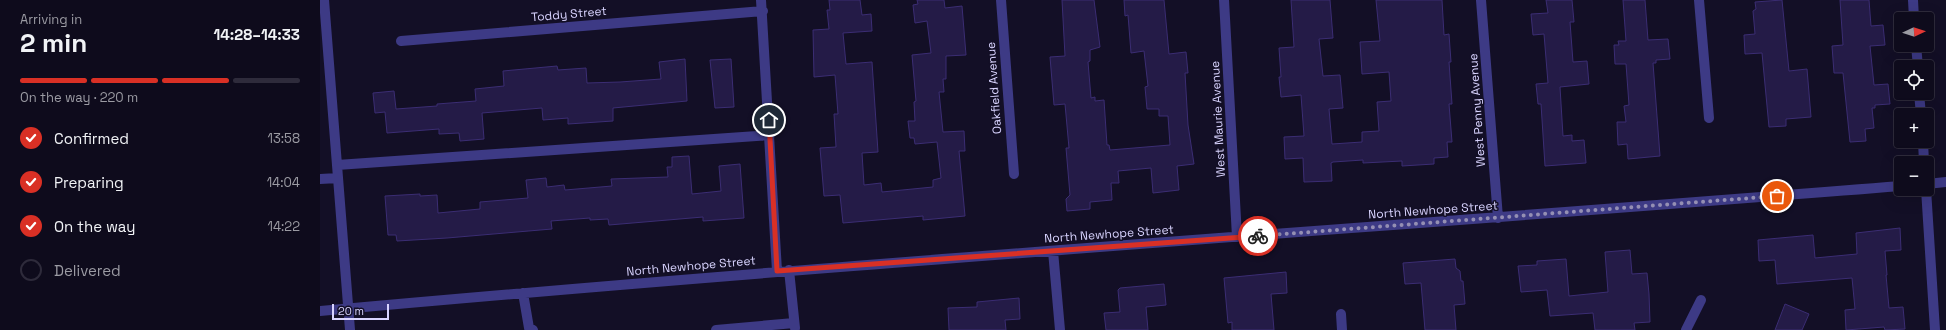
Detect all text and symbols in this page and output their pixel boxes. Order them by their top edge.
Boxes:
street label: Toddy Street [531,3,607,25]
text: Arriving in [20,11,82,28]
north arrow [1894,12,1934,52]
map controls [1894,12,1934,196]
text: 14:28–14:33 [214,25,300,44]
text: 2 min [20,26,87,60]
street label: Oakfield Avenue [983,41,1005,135]
street label: West Penny Avenue [1465,53,1489,167]
street label: West Maurie Avenue [1207,60,1229,178]
button: locate [1894,60,1934,100]
text: On the way · 220 m [20,89,138,106]
pin [752,103,786,137]
button: + [1894,108,1934,148]
icon: home [758,109,780,131]
icon: check [20,127,42,149]
text: Confirmed [54,129,129,148]
text: 13:58 [268,130,300,147]
button: − [1894,156,1934,196]
icon: check [20,171,42,193]
text: Preparing [54,173,124,192]
text: 14:04 [267,174,300,191]
pin [1760,179,1794,213]
icon: bag [1766,185,1788,207]
street label: North Newhope Street [1368,197,1498,223]
icon: check [20,215,42,237]
courier [1238,216,1278,256]
text: On the way [54,217,135,236]
text: 14:22 [267,218,300,235]
street label: North Newhope Street [1044,221,1174,247]
icon: bike [1247,225,1269,247]
street label: North Newhope Street [626,252,756,280]
text: Delivered [54,261,121,280]
scale bar [332,302,389,321]
text: 20 m [338,304,364,318]

